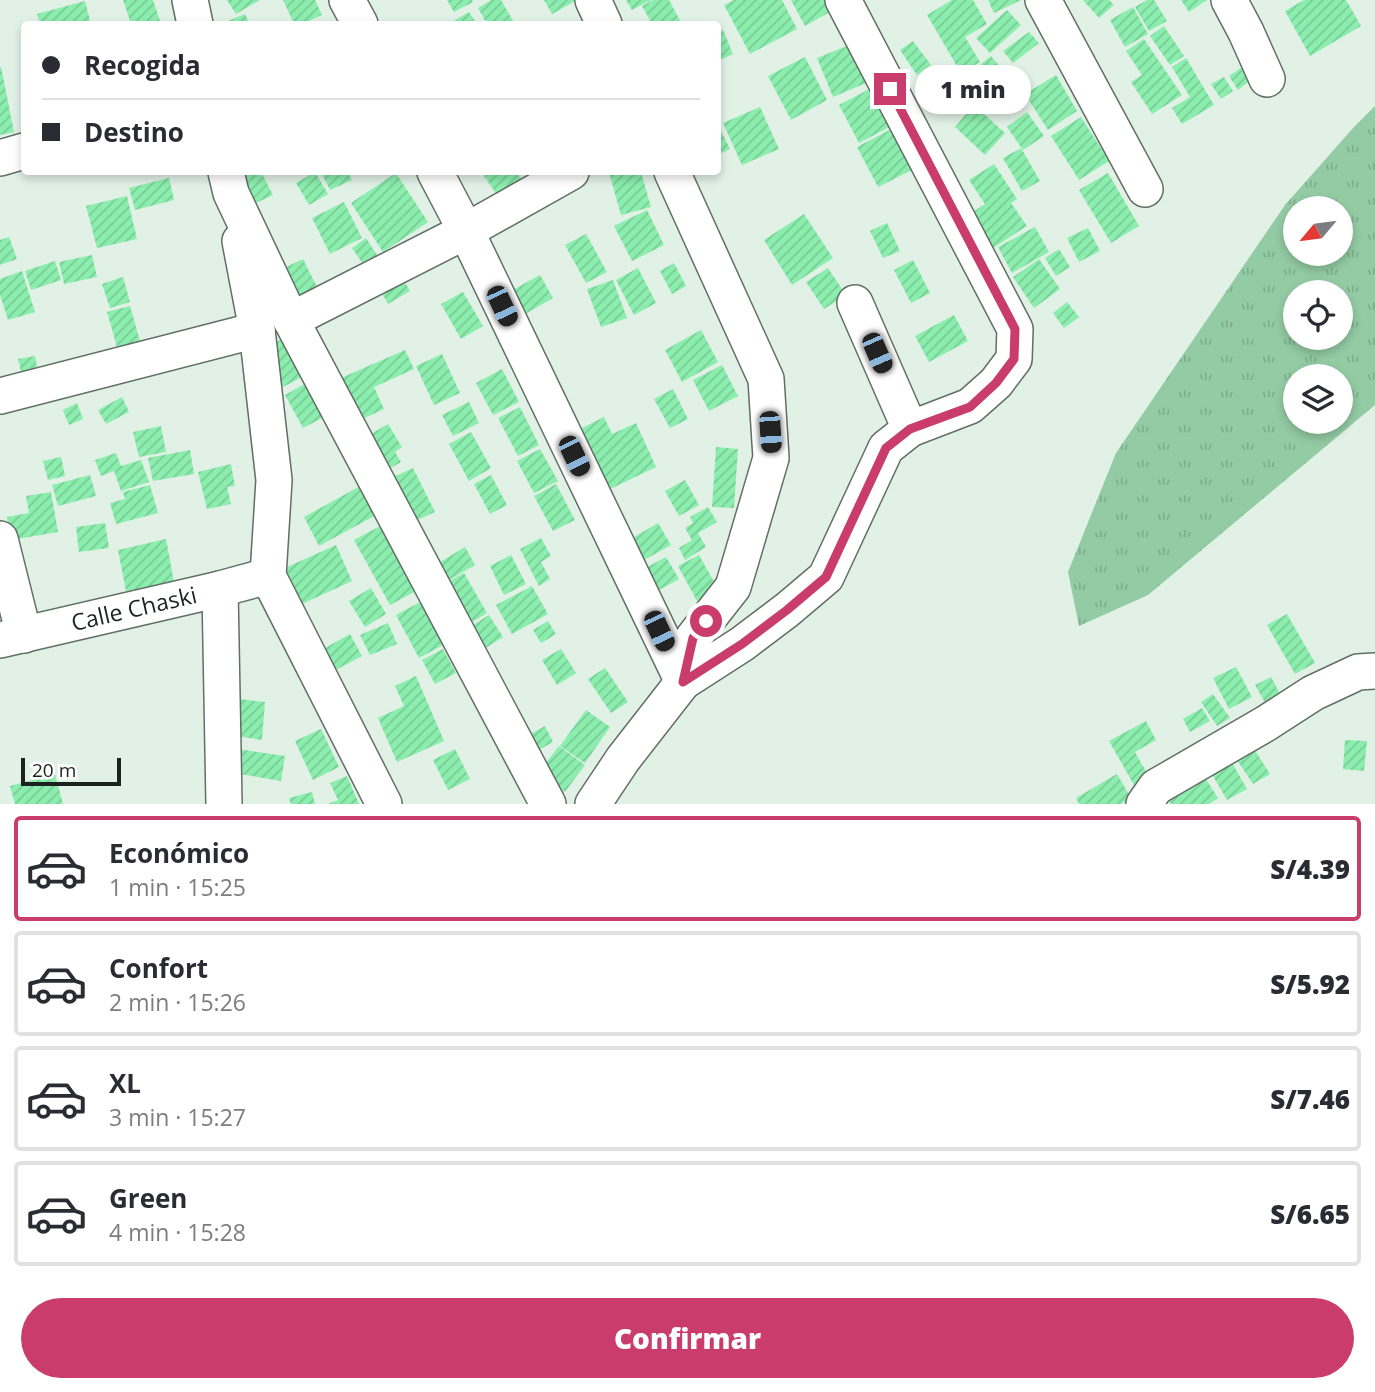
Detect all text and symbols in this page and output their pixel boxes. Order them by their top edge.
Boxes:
text: Recogida [84,47,201,83]
callout: 1 min [914,64,1030,114]
route end [874,73,906,105]
text: 1 min [940,73,1006,105]
text: Destino [84,114,184,150]
north arrow [1283,196,1353,266]
map controls [1283,196,1353,434]
button: locate [1283,280,1353,350]
car [484,283,521,329]
car [859,330,896,376]
button: layers [1283,364,1353,434]
car [759,410,782,454]
car [556,433,593,479]
street label: Calle Chaski [68,578,200,638]
route start [690,605,722,637]
car [641,608,678,654]
scale bar [21,755,121,787]
text: 20 m [32,757,76,783]
text: Económico [109,835,249,871]
icon: car [25,837,88,900]
text: S/4.39 [1270,851,1350,887]
text: 1 min · 15:25 [109,871,246,903]
text: Confort [109,950,208,986]
icon: car [25,952,88,1015]
text: S/5.92 [1270,966,1350,1002]
text: 2 min · 15:26 [109,986,246,1018]
text: XL [109,1065,141,1101]
icon: car [25,1067,88,1130]
text: S/7.46 [1270,1081,1350,1117]
text: 3 min · 15:27 [109,1101,246,1133]
text: Green [109,1180,187,1216]
icon: car [25,1182,88,1245]
text: S/6.65 [1270,1196,1350,1232]
text: 4 min · 15:28 [109,1216,246,1248]
button: Confirmar [21,1298,1354,1378]

